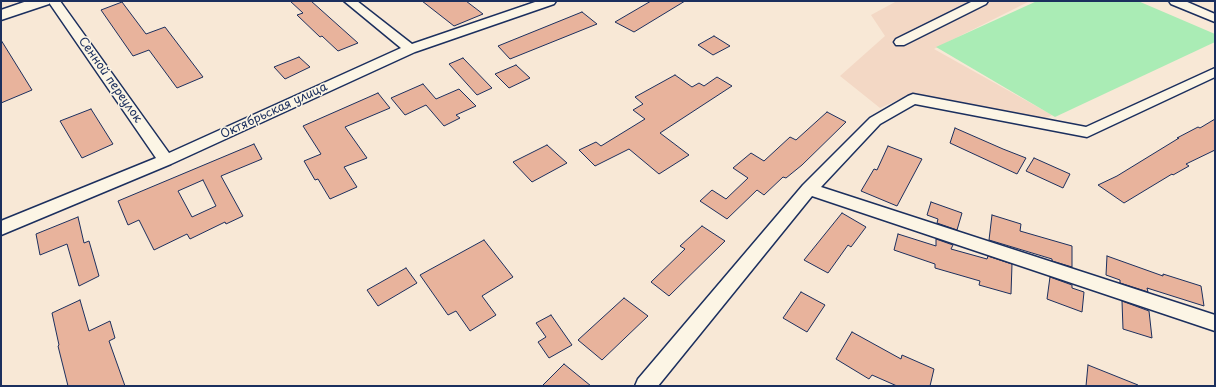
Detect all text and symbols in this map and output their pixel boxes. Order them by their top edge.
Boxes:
street label: Сенной переулок [75,34,145,126]
street label: Октябрьская улица [218,80,330,142]

